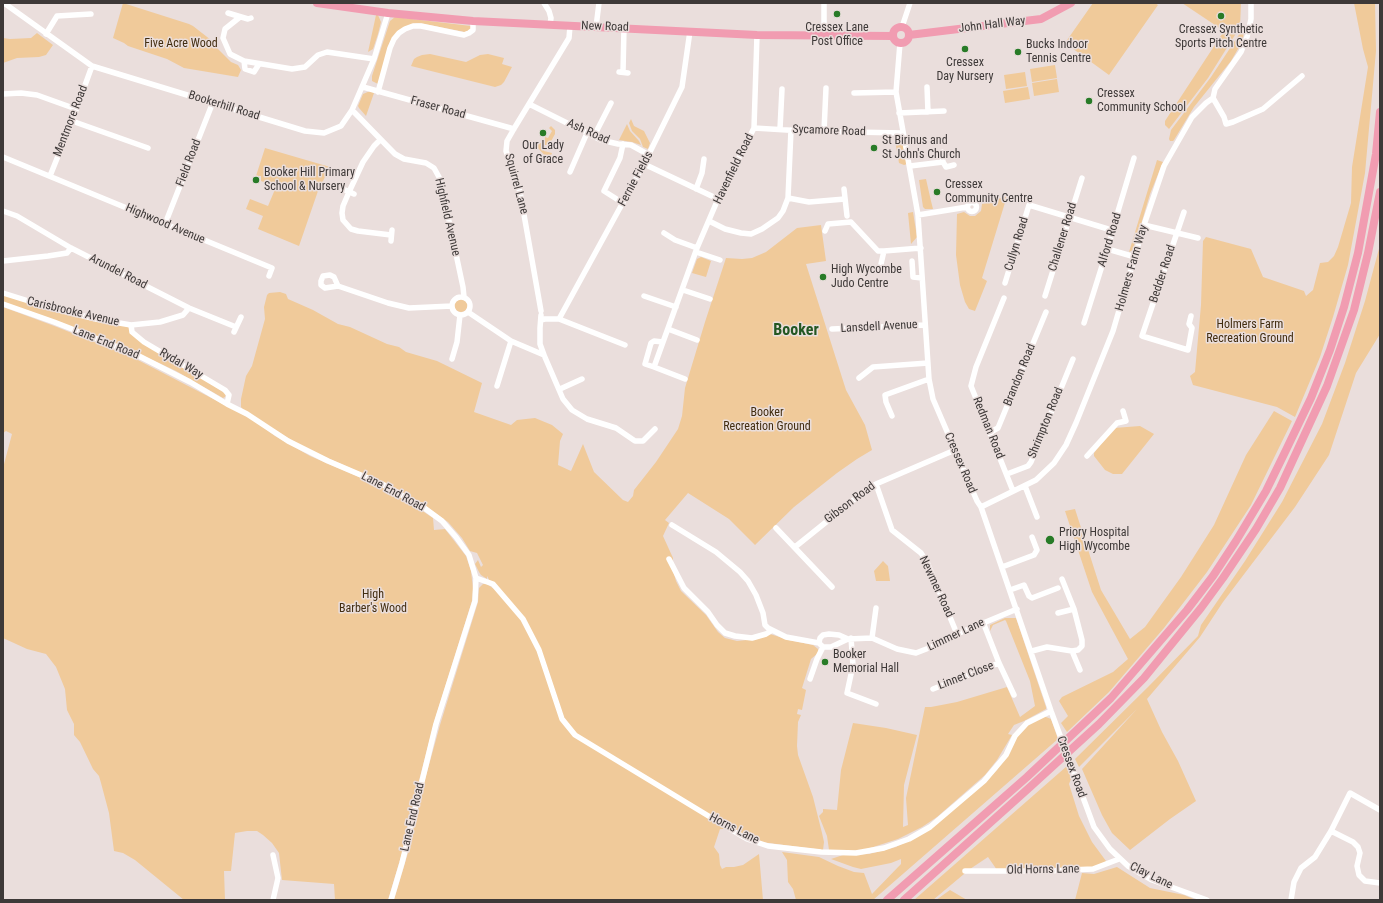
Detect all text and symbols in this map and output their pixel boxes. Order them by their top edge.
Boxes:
marker: Cressex Lane Post Office [832,9,842,19]
marker: Cressex Synthetic Sports Pitch Centre [1216,11,1226,21]
street label: John Hall Way [958,14,1026,36]
street label: New Road [581,19,629,35]
place label: Cressex Lane Post Office [805,21,869,49]
place label: Cressex Synthetic Sports Pitch Centre [1175,23,1267,51]
park label: Five Acre Wood [144,37,218,51]
place label: Bucks Indoor Tennis Centre [1026,38,1091,66]
marker: Cressex Day Nursery [960,44,970,54]
marker: Bucks Indoor Tennis Centre [1013,47,1023,57]
place label: Cressex Day Nursery [936,56,994,84]
street label: Mentmore Road [51,83,91,159]
place label: Cressex Community School [1097,87,1186,115]
street label: Bookerhill Road [186,88,262,124]
street label: Fraser Road [409,94,467,122]
marker: Cressex Community School [1084,96,1094,106]
street label: Ash Road [565,116,611,148]
street label: Sycamore Road [792,123,866,139]
marker: Our Lady of Grace [538,128,548,138]
street label: Havenfield Road [711,131,757,207]
place label: St Birinus and St John's Church [882,134,960,162]
street label: Field Road [173,137,205,189]
place label: Our Lady of Grace [522,139,564,167]
marker: St Birinus and St John's Church [869,143,879,153]
street label: Fernie Fields [616,149,656,209]
street label: Squirrel Lane [501,152,531,216]
place label: Booker Hill Primary School & Nursery [264,166,355,194]
marker: Booker Hill Primary School & Nursery [251,175,261,185]
street label: Highfield Avenue [431,177,463,257]
place label: Cressex Community Centre [945,178,1033,206]
marker: Cressex Community Centre [932,187,942,197]
street label: Highwood Avenue [123,201,207,247]
street label: Challener Road [1046,201,1080,273]
street label: Alford Road [1095,211,1125,269]
street label: Cullyn Road [1002,215,1032,273]
street label: Holmers Farm Way [1113,223,1151,313]
street label: Bedder Road [1147,243,1179,305]
street label: Arundel Road [87,251,149,293]
place label: High Wycombe Judo Centre [831,263,902,291]
marker: High Wycombe Judo Centre [818,272,828,282]
street label: Carisbrooke Avenue [26,294,120,330]
street label: Lansdell Avenue [840,318,918,336]
park label: Holmers Farm Recreation Ground [1206,318,1294,346]
district label: Booker [773,321,819,341]
street label: Lane End Road [71,323,141,363]
street label: Brandon Road [1001,342,1039,408]
street label: Rydal Way [157,346,205,382]
street label: Shrimpton Road [1025,385,1067,461]
street label: Redman Road [969,395,1007,461]
park label: Booker Recreation Ground [723,406,811,434]
street label: Cressex Road [941,430,979,496]
street label: Lane End Road [359,469,427,515]
street label: Gibson Road [822,479,878,527]
place label: Priory Hospital High Wycombe [1059,526,1130,554]
marker: Priory Hospital High Wycombe [1044,534,1056,546]
street label: Newmer Road [916,554,956,620]
park label: High Barber's Wood [339,588,407,616]
street label: Limmer Lane [925,615,987,655]
place label: Booker Memorial Hall [833,648,899,676]
marker: Booker Memorial Hall [820,657,830,667]
street label: Linnet Close [936,659,996,693]
street label: Cressex Road [1053,734,1089,800]
street label: Lane End Road [398,781,428,853]
street label: Horns Lane [707,810,761,848]
street label: Clay Lane [1127,859,1175,893]
street label: Old Horns Lane [1007,862,1079,878]

